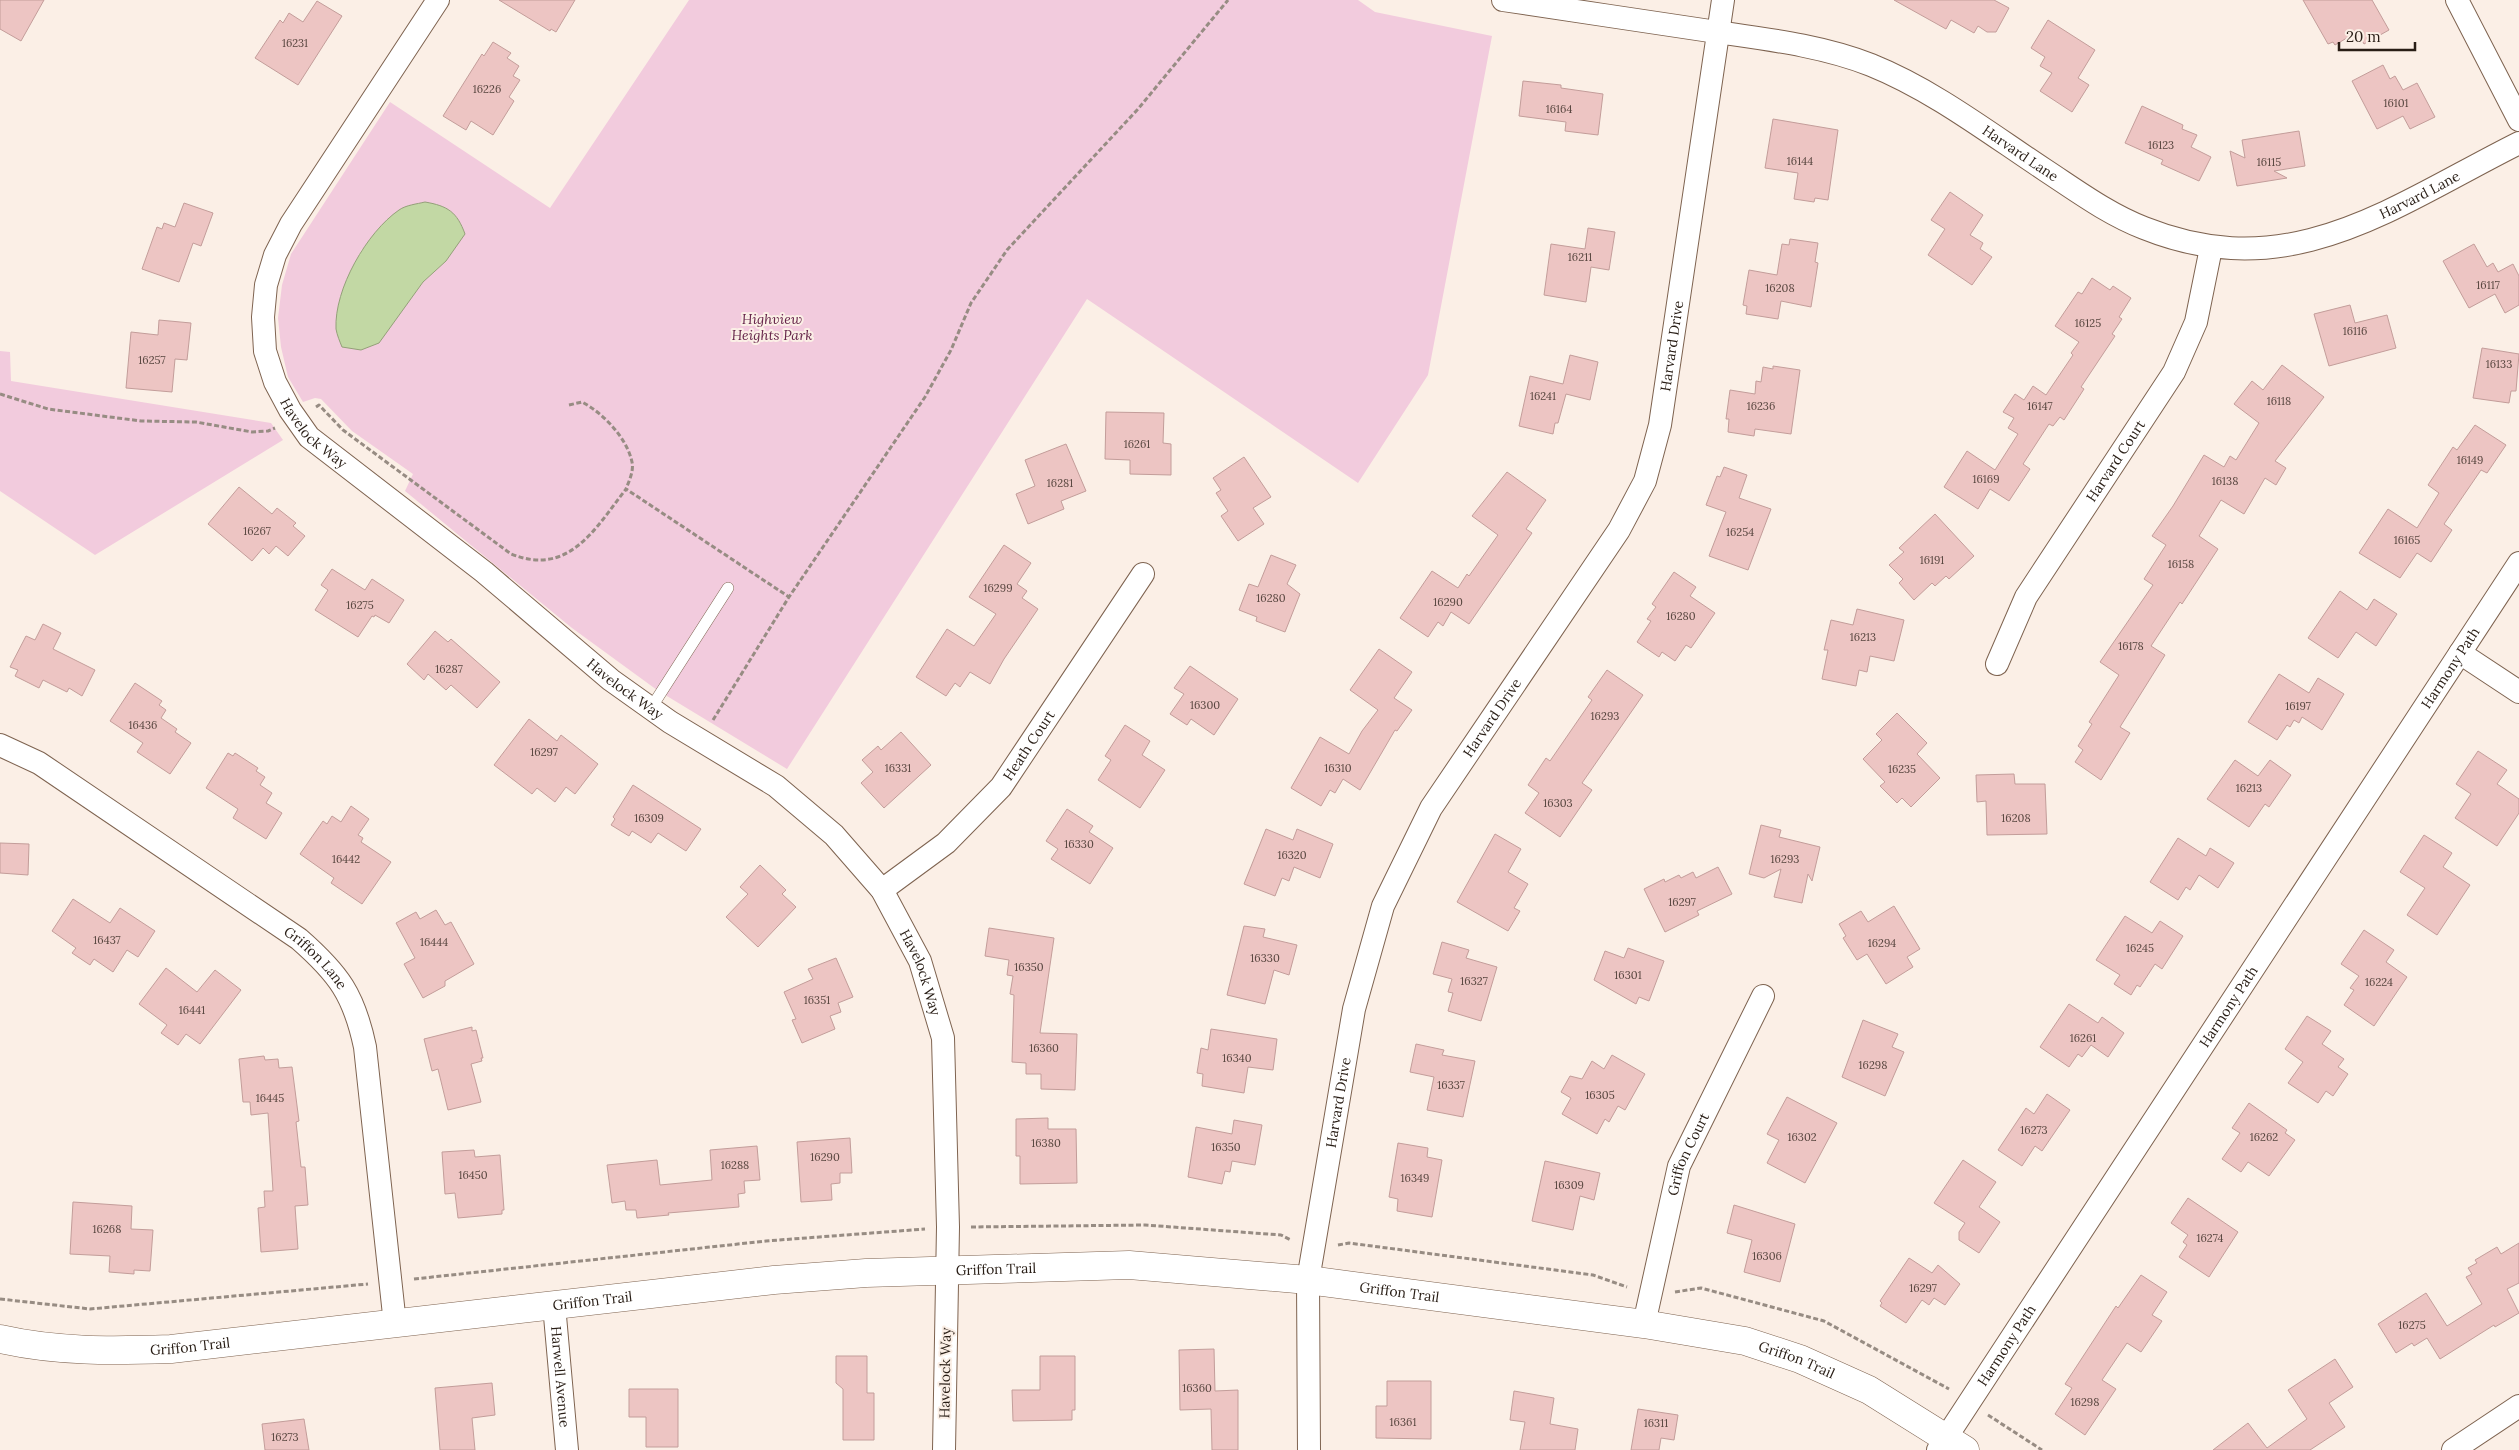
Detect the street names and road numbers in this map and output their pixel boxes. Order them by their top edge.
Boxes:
street label: Harvard Lane [1979,121,2062,186]
street label: Harvard Lane [2376,167,2463,223]
street label: Harvard Drive [1656,299,1687,392]
street label: Havelock Way [276,395,351,472]
street label: Harvard Court [2082,416,2149,505]
street label: Harmony Path [2417,624,2484,712]
street label: Havelock Way [583,654,667,724]
street label: Harvard Drive [1459,674,1525,761]
street label: Heath Court [999,706,1059,784]
street label: Griffon Lane [281,923,351,993]
street label: Havelock Way [896,926,945,1018]
street label: Harmony Path [2195,963,2262,1051]
street label: Harvard Drive [1322,1056,1355,1149]
street label: Griffon Court [1664,1109,1713,1197]
street label: Griffon Trail [956,1259,1037,1279]
street label: Griffon Trail [1358,1278,1441,1306]
street label: Griffon Trail [552,1287,634,1314]
street label: Harmony Path [1973,1301,2040,1390]
street label: Harwell Avenue [547,1325,574,1429]
street label: Havelock Way [935,1327,955,1419]
street label: Griffon Trail [150,1333,231,1359]
street label: Griffon Trail [1756,1337,1838,1383]

